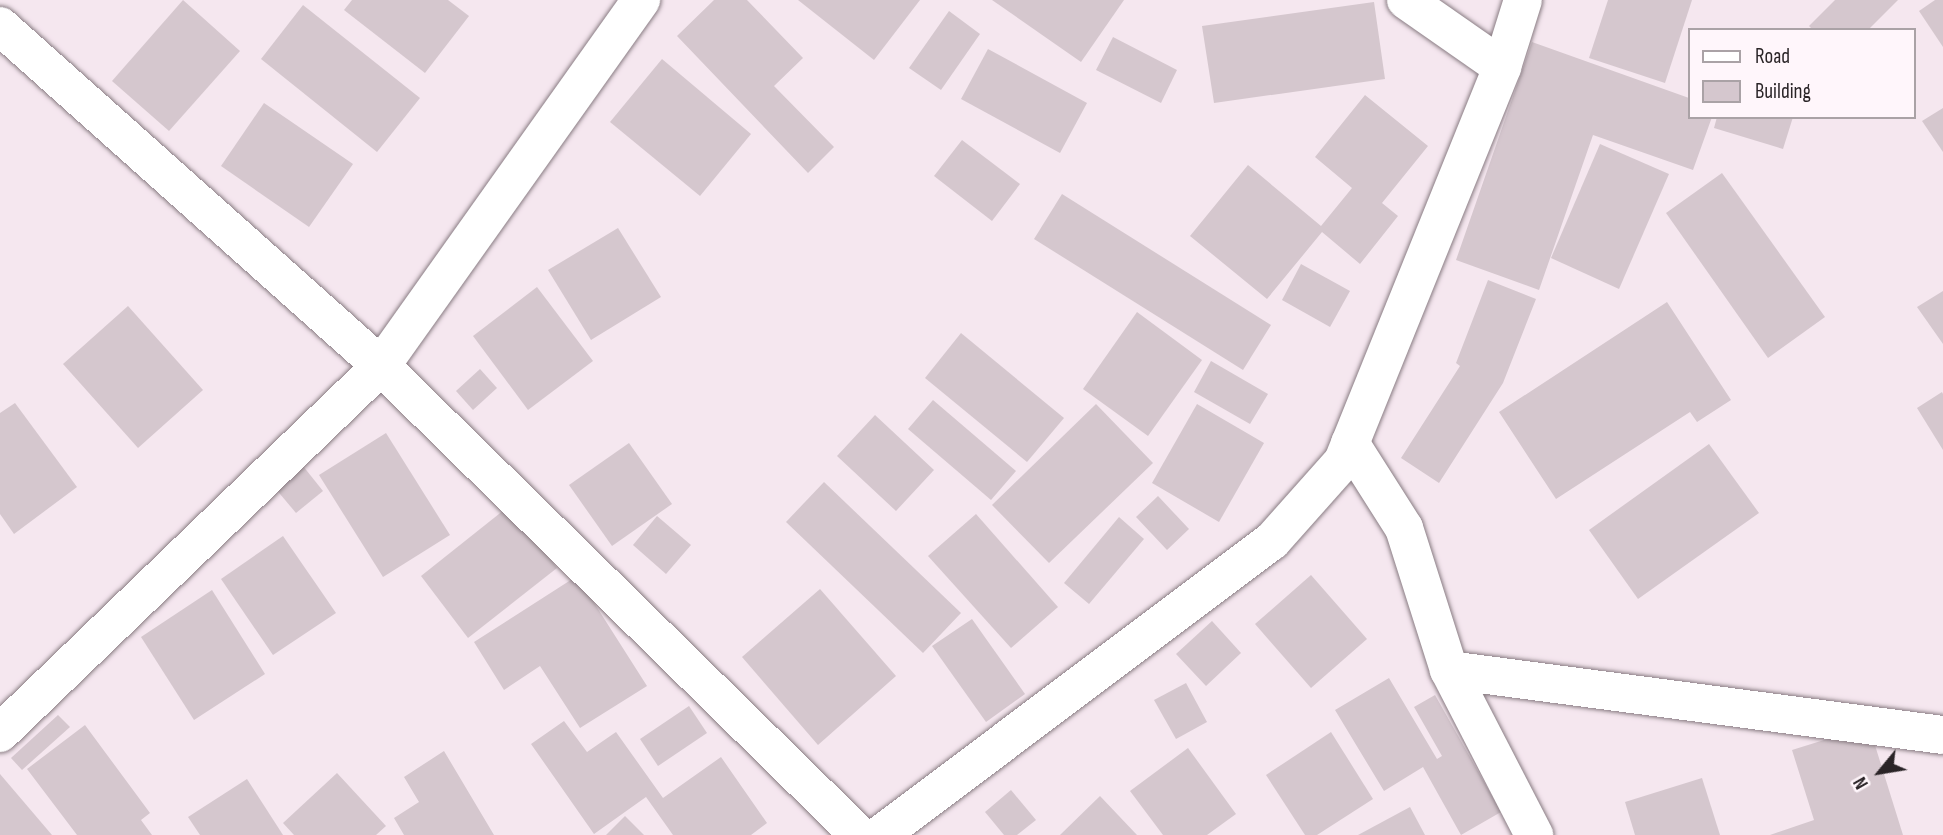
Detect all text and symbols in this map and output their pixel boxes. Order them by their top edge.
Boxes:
legend [1688,28,1915,119]
text: Road [1755,44,1790,69]
text: Building [1755,79,1811,104]
north arrow [1845,737,1915,807]
text: N [1849,773,1874,793]

